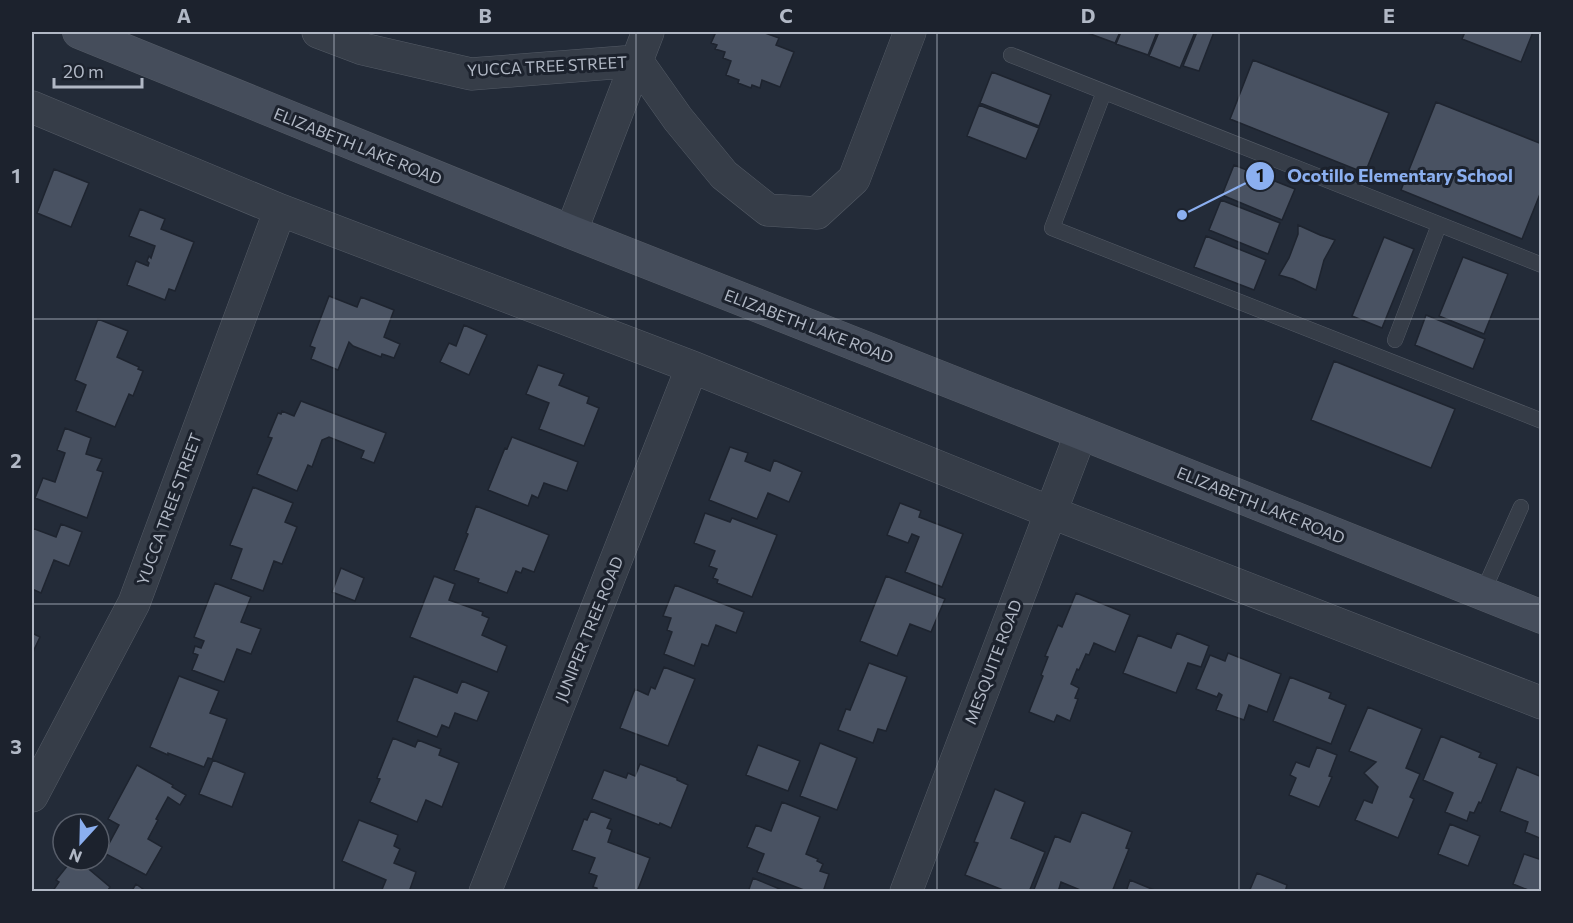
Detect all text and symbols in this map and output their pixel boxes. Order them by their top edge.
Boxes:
text: A [177,3,191,27]
text: B [478,3,492,27]
text: C [779,3,793,27]
text: D [1081,3,1095,27]
text: E [1383,3,1395,27]
scale bar [54,51,142,89]
street label: YUCCA TREE STREET [466,52,628,79]
text: 20 m [63,60,104,82]
street label: ELIZABETH LAKE ROAD [271,103,445,188]
callout: Ocotillo Elementary School [1245,158,1525,194]
text: 1 [11,163,21,187]
text: 1 [1256,164,1264,186]
text: Ocotillo Elementary School [1287,164,1513,186]
street label: ELIZABETH LAKE ROAD [722,285,896,367]
street label: YUCCA TREE STREET [132,430,205,588]
text: 2 [10,448,22,472]
street label: ELIZABETH LAKE ROAD [1174,462,1348,547]
street label: JUNIPER TREE ROAD [551,553,626,704]
street label: MESQUITE ROAD [960,597,1025,727]
text: 3 [10,734,22,758]
north arrow [51,812,111,872]
text: N [66,845,84,867]

